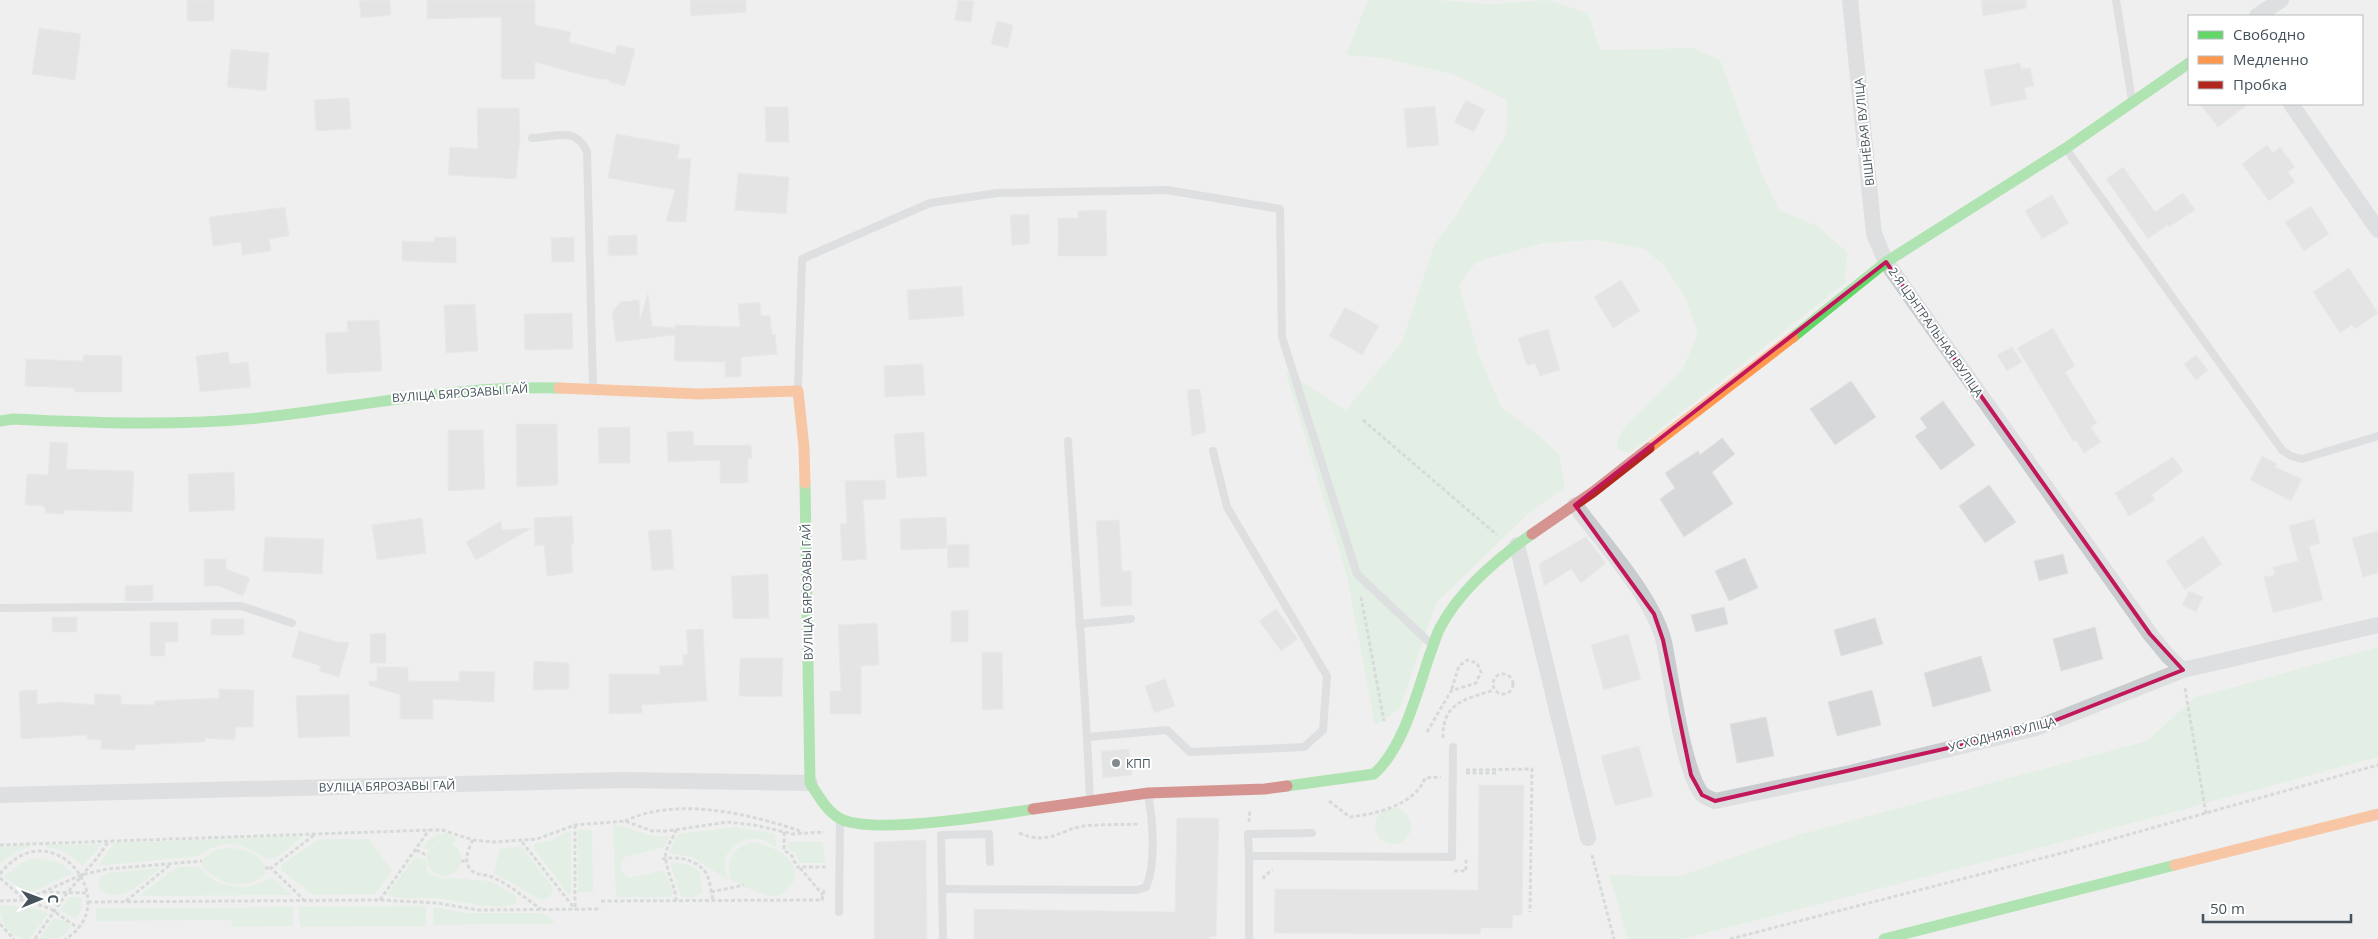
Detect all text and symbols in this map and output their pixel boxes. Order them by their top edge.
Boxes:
legend [2188,15,2363,105]
text: Свободно [2233,24,2305,44]
text: Медленно [2233,49,2309,69]
text: Пробка [2233,74,2287,94]
street label: ВІШНЁВАЯ ВУЛІЦА [1850,77,1878,187]
street label: 2-Я ЦЭНТРАЛЬНАЯ ВУЛІЦА [1885,264,1988,401]
street label: ВУЛІЦА БЯРОЗАВЫ ГАЙ [391,380,529,406]
street label: ВУЛІЦА БЯРОЗАВЫ ГАЙ [797,524,817,660]
street label: УСХОДНЯЯ ВУЛІЦА [1947,712,2058,756]
place label: КПП [1126,755,1151,772]
marker: КПП [1110,757,1122,769]
street label: ВУЛІЦА БЯРОЗАВЫ ГАЙ [319,776,455,796]
north arrow [15,874,65,924]
scale bar [2203,892,2350,924]
text: С [44,894,63,903]
text: 50 m [2210,898,2245,918]

